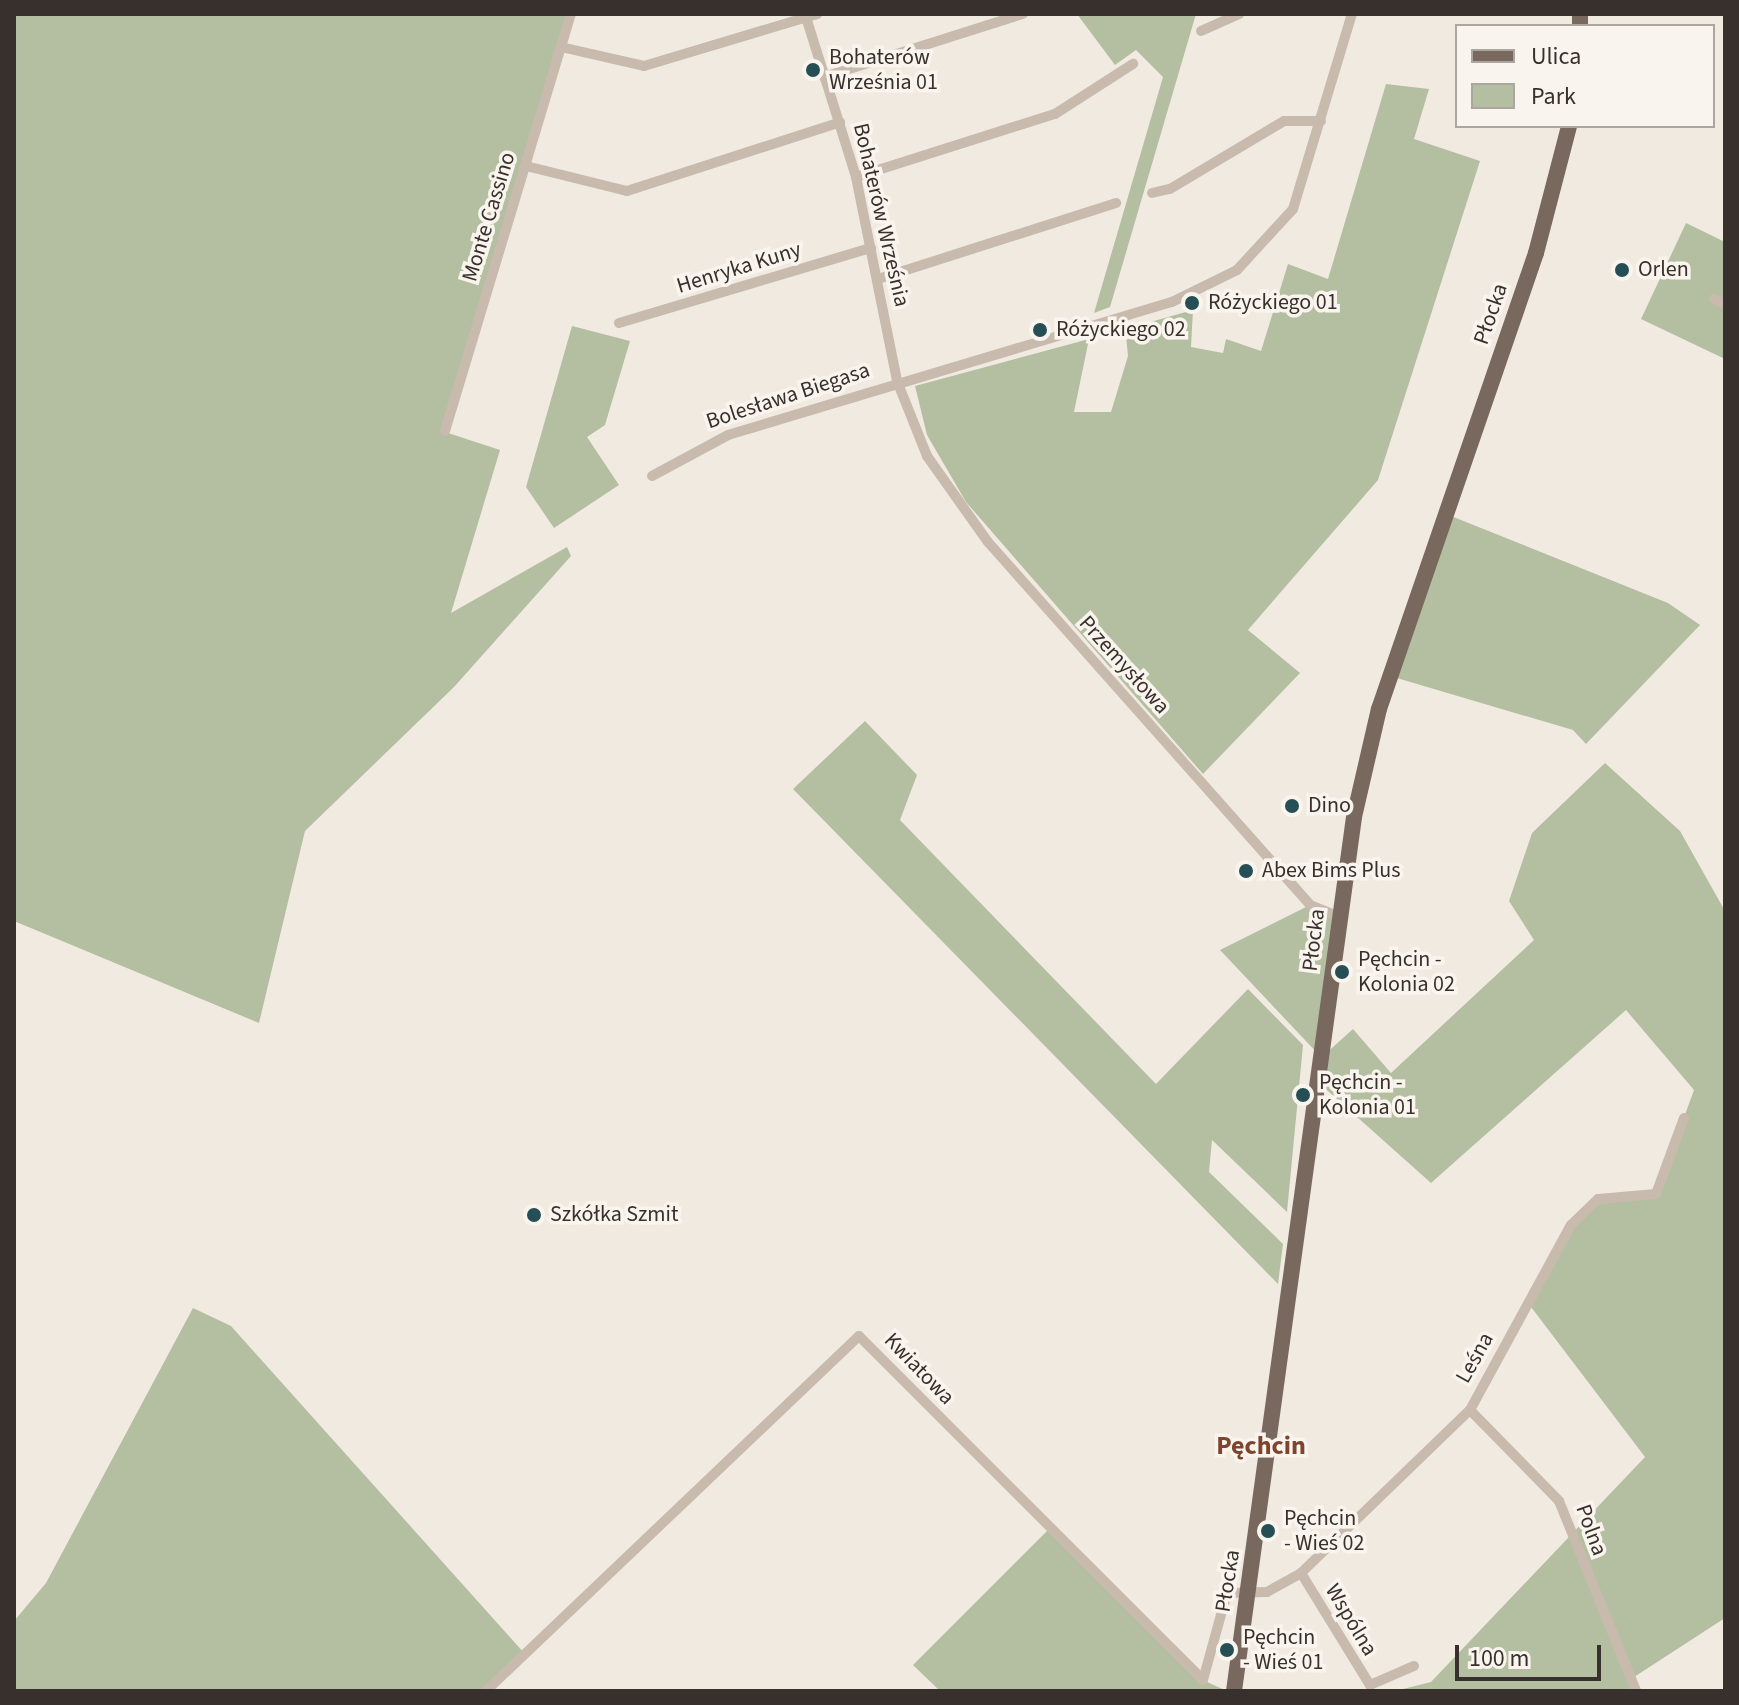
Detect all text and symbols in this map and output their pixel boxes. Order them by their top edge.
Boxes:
legend [1455,24,1715,128]
text: Ulica [1531,39,1581,74]
place label: Bohaterów Września 01 [829,44,938,96]
marker: Bohaterów Września 01 [804,61,822,79]
text: Park [1531,79,1576,114]
street label: Bohaterów Września [847,121,915,309]
street label: Monte Cassino [457,149,521,285]
street label: Henryka Kuny [674,237,804,299]
place label: Orlen [1638,257,1689,283]
marker: Orlen [1613,261,1631,279]
street label: Płocka [1468,280,1514,348]
place label: Różyckiego 01 [1208,290,1338,316]
marker: Różyckiego 01 [1183,294,1201,312]
place label: Różyckiego 02 [1056,317,1186,343]
marker: Różyckiego 02 [1031,321,1049,339]
street label: Bolesława Biegasa [703,357,873,435]
street label: Przemysłowa [1073,611,1175,719]
place label: Dino [1308,793,1351,819]
marker: Dino [1283,797,1301,815]
place label: Abex Bims Plus [1262,858,1401,884]
marker: Abex Bims Plus [1237,862,1255,880]
street label: Płocka [1297,907,1331,973]
place label: Pęchcin - Kolonia 02 [1358,946,1455,998]
marker: Pęchcin - Kolonia 02 [1333,963,1351,981]
place label: Pęchcin - Kolonia 01 [1319,1069,1416,1120]
marker: Pęchcin - Kolonia 01 [1294,1086,1312,1104]
place label: Szkółka Szmit [550,1202,678,1228]
marker: Szkółka Szmit [525,1206,543,1224]
street label: Kwiatowa [878,1327,960,1411]
street label: Leśna [1450,1328,1500,1388]
district label: Pęchcin [1216,1430,1306,1462]
street label: Polna [1570,1501,1612,1559]
place label: Pęchcin - Wieś 02 [1284,1505,1364,1556]
marker: Pęchcin - Wieś 02 [1259,1522,1277,1540]
street label: Płocka [1210,1548,1246,1614]
street label: Wspólna [1319,1579,1383,1661]
place label: Pęchcin - Wieś 01 [1243,1624,1323,1676]
scale bar [1459,1629,1605,1679]
marker: Pęchcin - Wieś 01 [1218,1641,1236,1659]
text: 100 m [1469,1641,1529,1676]

